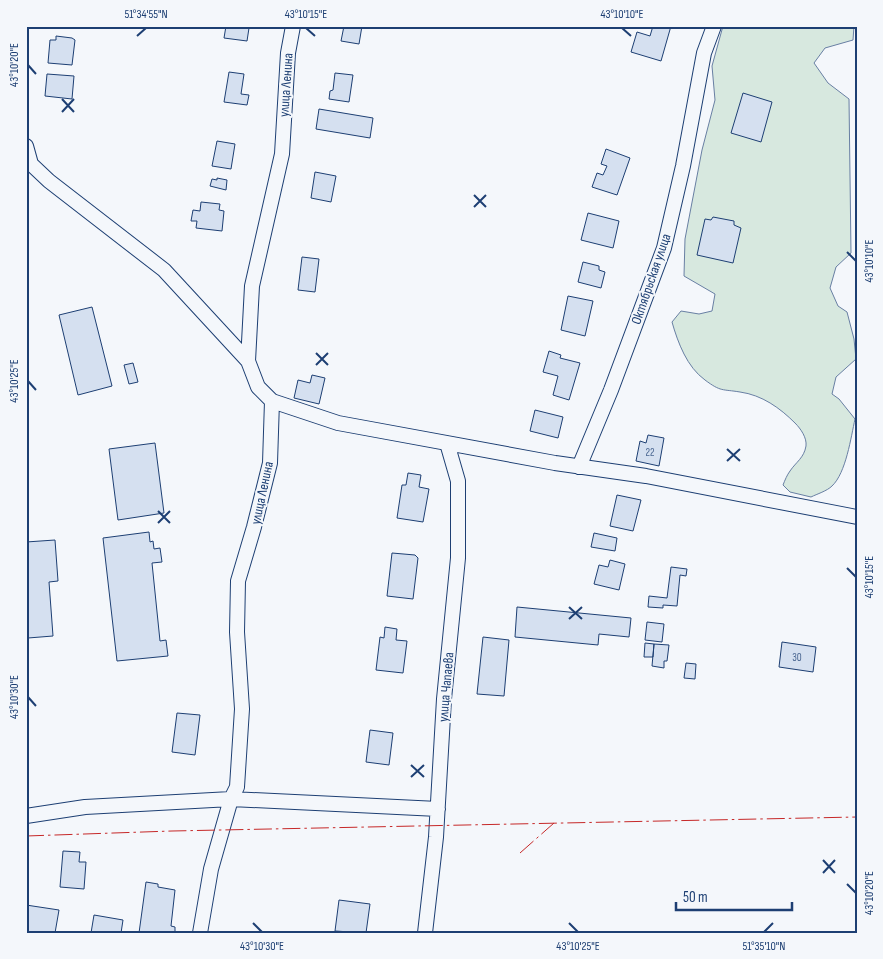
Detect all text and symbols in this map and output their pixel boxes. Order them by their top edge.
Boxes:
text: 51°34'55"N [124,7,168,22]
text: 43°10'15"E [285,7,327,22]
text: 43°10'10"E [600,7,644,22]
text: 43°10'20"E [7,43,22,87]
street label: улица Ленина [275,52,297,118]
street label: Октябрьская улица [628,231,674,327]
text: 43°10'10"E [862,239,877,283]
text: 43°10'25"E [7,359,22,403]
house number: 22 [645,446,655,459]
street label: улица Ленина [247,460,277,526]
text: 43°10'15"E [862,556,877,598]
street label: улица Чапаева [434,651,458,723]
house number: 30 [792,651,802,664]
text: 43°10'30"E [7,675,22,719]
text: 43°10'20"E [862,871,877,915]
scale bar [676,879,792,911]
text: 50 m [683,888,708,907]
text: 43°10'30"E [240,939,284,954]
text: 43°10'25"E [556,939,600,954]
text: 51°35'10"N [743,939,785,954]

